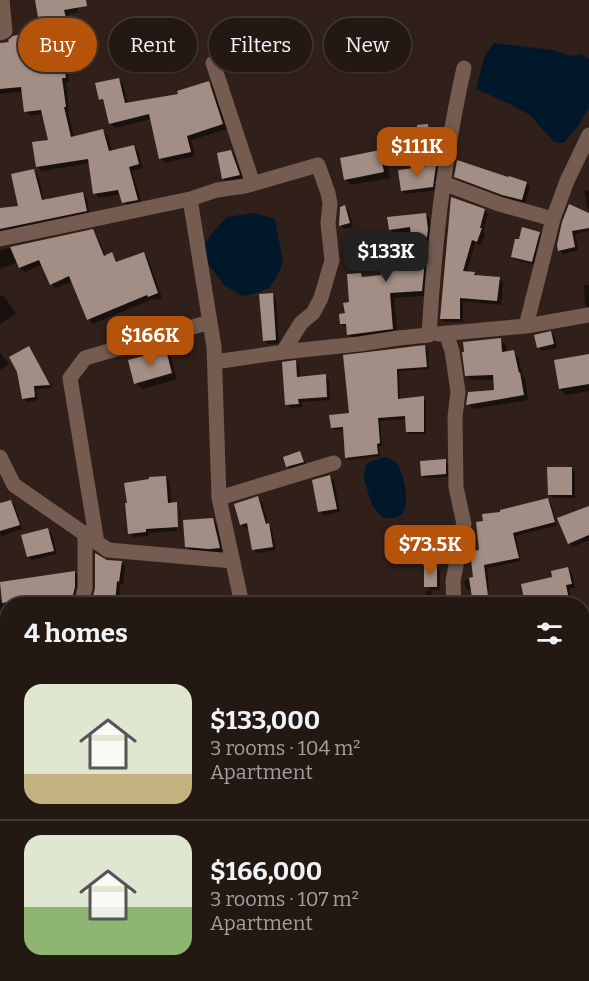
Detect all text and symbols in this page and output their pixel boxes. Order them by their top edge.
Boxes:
chip: Buy [18,18,97,72]
chip: Rent [109,18,197,72]
chip: Filters [209,18,312,72]
chip: New [324,18,411,72]
pin: $111K [375,127,459,178]
text: $111K [391,134,443,158]
pin: $133K [344,232,428,283]
text: $133K [357,239,415,263]
pin: $166K [108,316,192,367]
text: $166K [121,323,179,347]
pin: $73.5K [381,525,479,576]
text: $73.5K [398,532,462,556]
icon: filters [533,617,566,650]
text: 4 homes [24,618,128,649]
text: $133,000 [210,705,320,736]
icon: home [72,708,144,780]
text: 3 rooms · 104 m² [210,736,360,760]
text: Apartment [210,760,313,784]
text: $166,000 [210,856,322,887]
icon: home [72,859,144,931]
text: 3 rooms · 107 m² [210,887,359,911]
text: Apartment [210,911,313,935]

